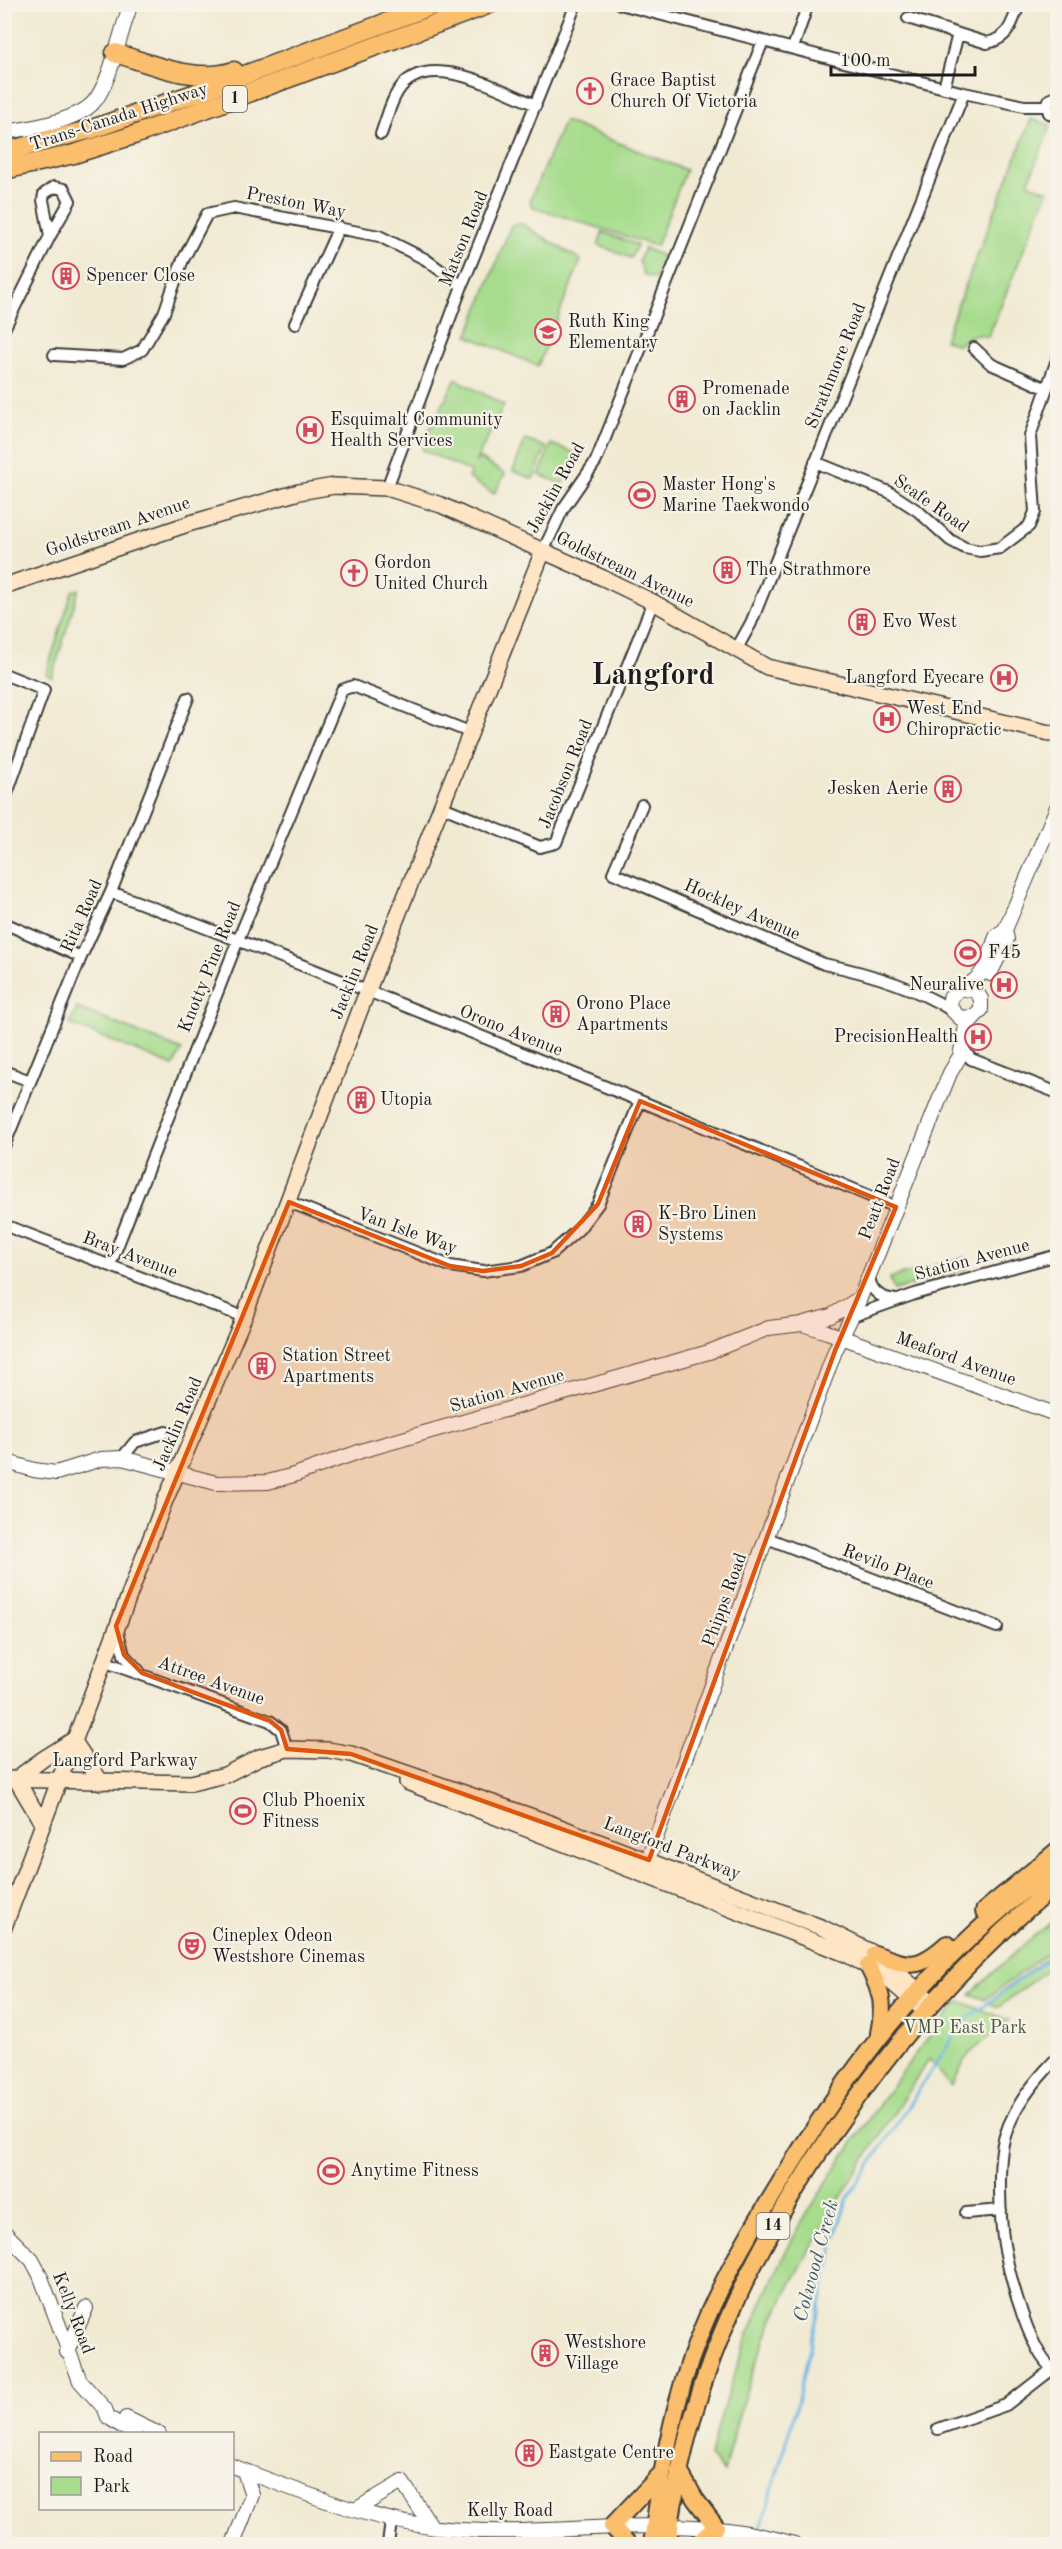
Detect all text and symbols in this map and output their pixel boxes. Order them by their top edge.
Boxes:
scale bar [831,39,975,77]
text: 100 m [840,52,891,70]
place label: Grace Baptist Church Of Victoria [610,72,757,111]
church icon: Grace Baptist Church Of Victoria [575,76,605,106]
street label: Trans-Canada Highway [28,80,211,154]
road number: 1 [223,86,247,112]
street label: Preston Way [244,184,348,222]
street label: Matson Road [437,188,491,290]
building icon: Spencer Close [51,261,81,291]
place label: Spencer Close [86,267,195,285]
street label: Strathmore Road [803,301,869,431]
place label: Ruth King Elementary [568,313,658,352]
school or university icon: Ruth King Elementary [533,317,563,347]
place label: Promenade on Jacklin [702,380,789,419]
building icon: Promenade on Jacklin [667,384,697,414]
place label: Esquimalt Community Health Services [330,411,503,450]
hospital icon: Esquimalt Community Health Services [295,415,325,445]
street label: Jacklin Road [524,440,588,536]
street label: Scafe Road [890,472,972,536]
place label: Master Hong's Marine Taekwondo [662,476,810,515]
sports icon: Master Hong's Marine Taekwondo [627,480,657,510]
street label: Goldstream Avenue [44,494,192,560]
street label: Goldstream Avenue [553,529,697,611]
place label: Gordon United Church [374,554,488,593]
building icon: The Strathmore [712,555,742,585]
church icon: Gordon United Church [339,558,369,588]
place label: The Strathmore [746,561,871,579]
building icon: Evo West [847,607,877,637]
place label: Evo West [882,613,957,631]
district label: Langford [591,661,715,691]
hospital icon: Langford Eyecare [989,663,1019,693]
place label: Langford Eyecare [845,669,984,687]
place label: West End Chiropractic [906,700,1002,739]
hospital icon: West End Chiropractic [872,704,902,734]
street label: Jacobson Road [536,717,596,831]
building icon: Jesken Aerie [933,774,963,804]
place label: Jesken Aerie [827,780,928,798]
street label: Hockley Avenue [681,876,803,944]
street label: Rita Road [58,877,106,955]
street label: Knotty Pine Road [175,899,245,1035]
street label: Jacklin Road [328,922,382,1022]
sports icon: F45 [953,938,983,968]
place label: F45 [988,944,1021,962]
hospital icon: Neuralive [989,970,1019,1000]
place label: Neuralive [909,976,984,994]
place label: Orono Place Apartments [576,995,671,1034]
building icon: Orono Place Apartments [541,999,571,1029]
street label: Orono Avenue [457,1002,565,1060]
hospital icon: PrecisionHealth [963,1022,993,1052]
place label: PrecisionHealth [834,1028,958,1046]
building icon: Utopia [346,1085,376,1115]
place label: Utopia [380,1091,432,1109]
street label: Peatt Road [856,1156,904,1242]
street label: Van Isle Way [355,1205,460,1258]
place label: K-Bro Linen Systems [658,1205,757,1244]
building icon: K-Bro Linen Systems [623,1209,653,1239]
street label: Bray Avenue [80,1229,180,1281]
street label: Station Avenue [912,1236,1032,1284]
street label: Meaford Avenue [894,1329,1018,1389]
place label: Station Street Apartments [282,1347,391,1386]
building icon: Station Street Apartments [247,1351,277,1381]
street label: Station Avenue [448,1366,566,1416]
street label: Jacklin Road [150,1374,206,1474]
street label: Revilo Place [840,1541,936,1593]
street label: Phipps Road [700,1551,750,1649]
street label: Attree Avenue [155,1653,267,1709]
street label: Langford Parkway [52,1752,198,1770]
place label: Club Phoenix Fitness [262,1792,366,1831]
sports icon: Club Phoenix Fitness [228,1796,258,1826]
street label: Langford Parkway [601,1814,744,1884]
place label: Cineplex Odeon Westshore Cinemas [212,1927,365,1966]
theatre icon: Cineplex Odeon Westshore Cinemas [177,1931,207,1961]
park label: VMP East Park [903,2019,1027,2037]
sports icon: Anytime Fitness [316,2156,346,2186]
place label: Anytime Fitness [350,2162,479,2180]
water label: Colwood Creek [791,2198,843,2324]
road number: 14 [756,2213,790,2239]
street label: Kelly Road [49,2269,97,2357]
place label: Westshore Village [564,2334,646,2373]
building icon: Westshore Village [530,2338,560,2368]
legend [39,2432,234,2510]
building icon: Eastgate Centre [514,2438,544,2468]
place label: Eastgate Centre [548,2444,674,2462]
text: Road [93,2448,133,2466]
text: Park [93,2478,130,2496]
street label: Kelly Road [467,2502,553,2520]

